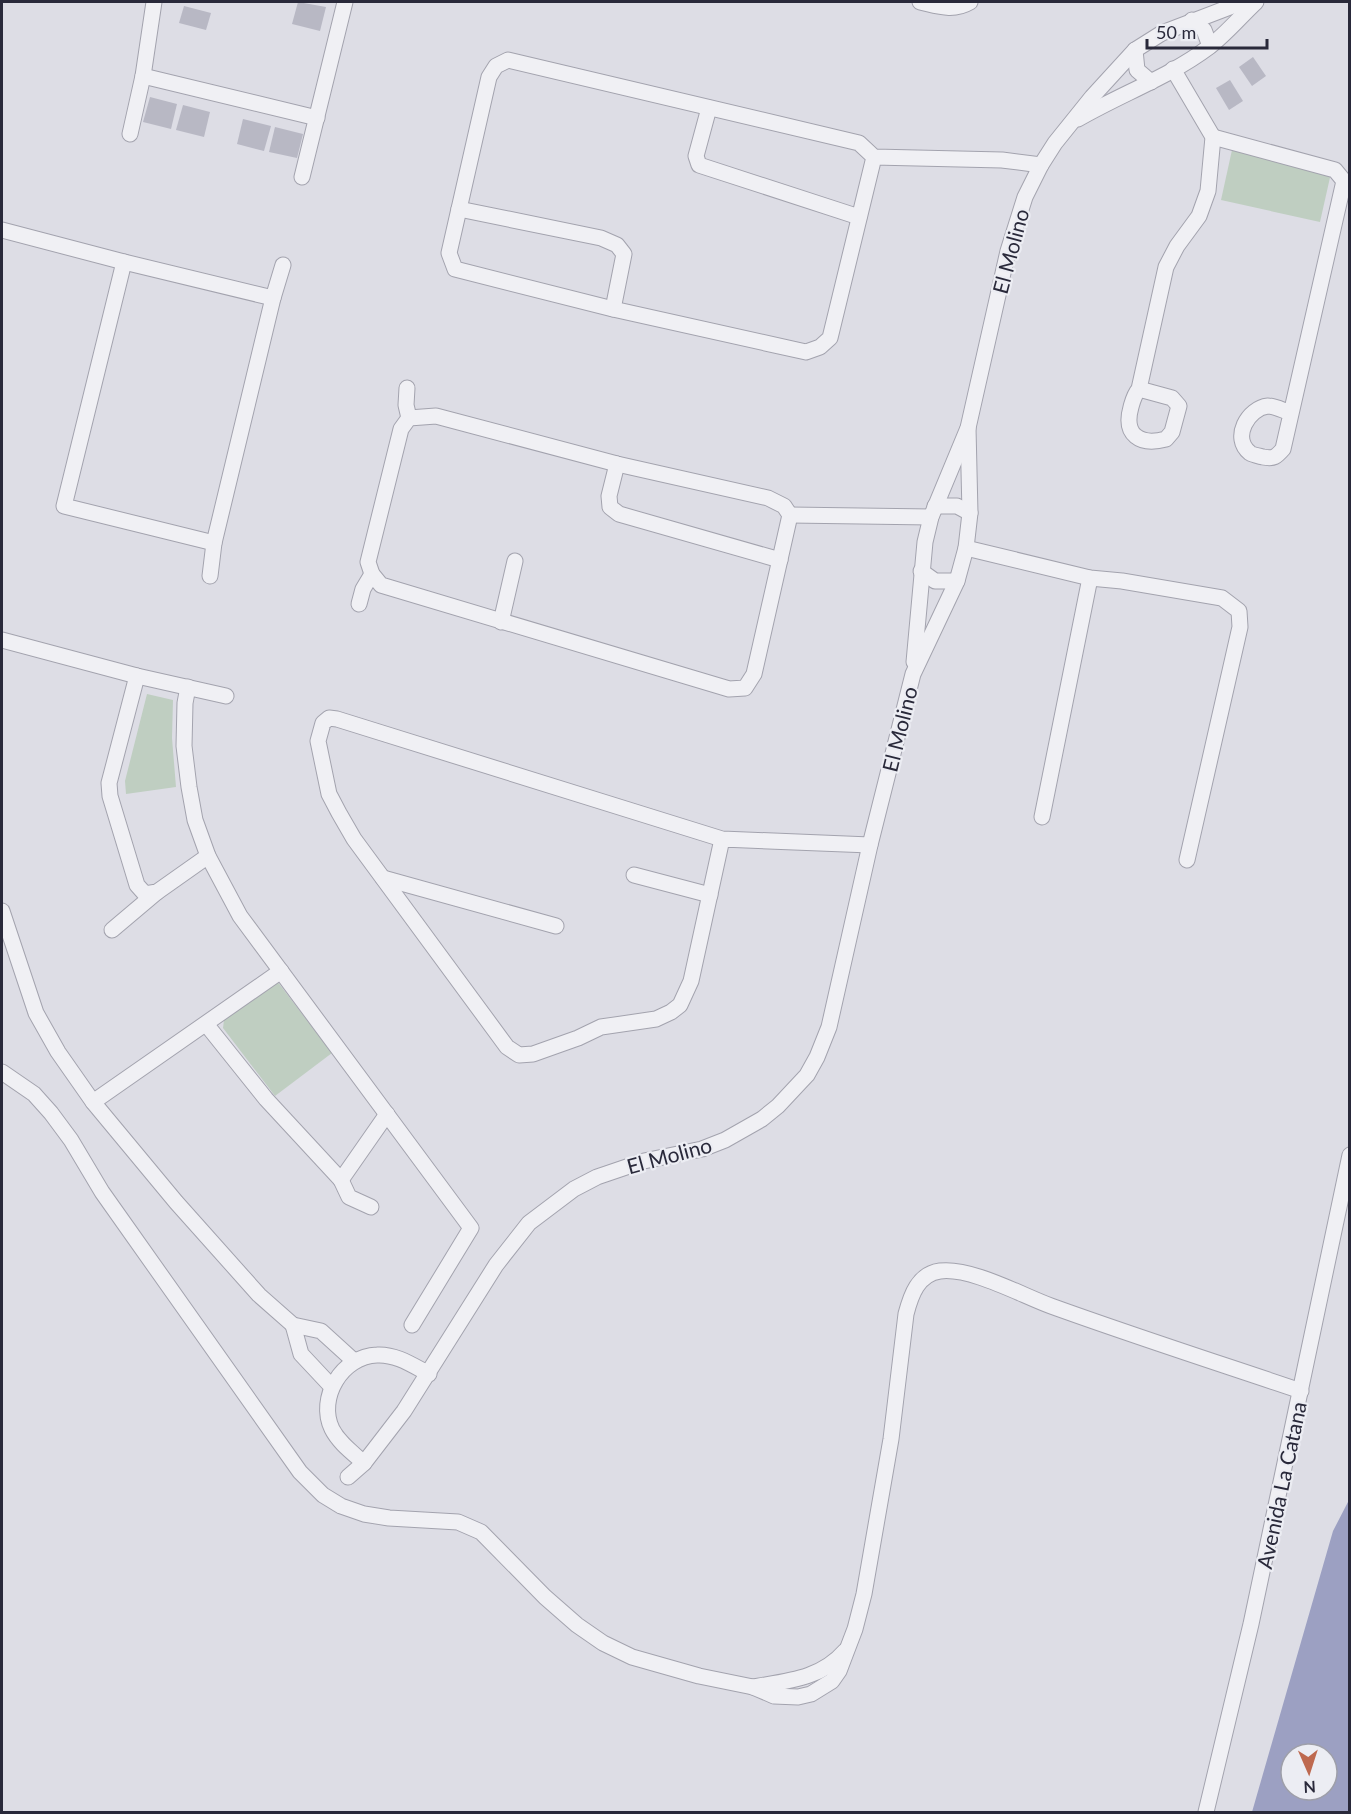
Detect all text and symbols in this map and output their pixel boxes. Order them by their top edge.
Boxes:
scale bar [1147,12,1267,50]
text: 50 m [1156,21,1196,43]
street label: El Molino [987,206,1033,296]
street label: El Molino [876,684,922,774]
street label: El Molino [624,1132,714,1178]
street label: Avenida La Catana [1251,1399,1311,1571]
north arrow [1279,1742,1339,1802]
text: N [1303,1778,1316,1797]

